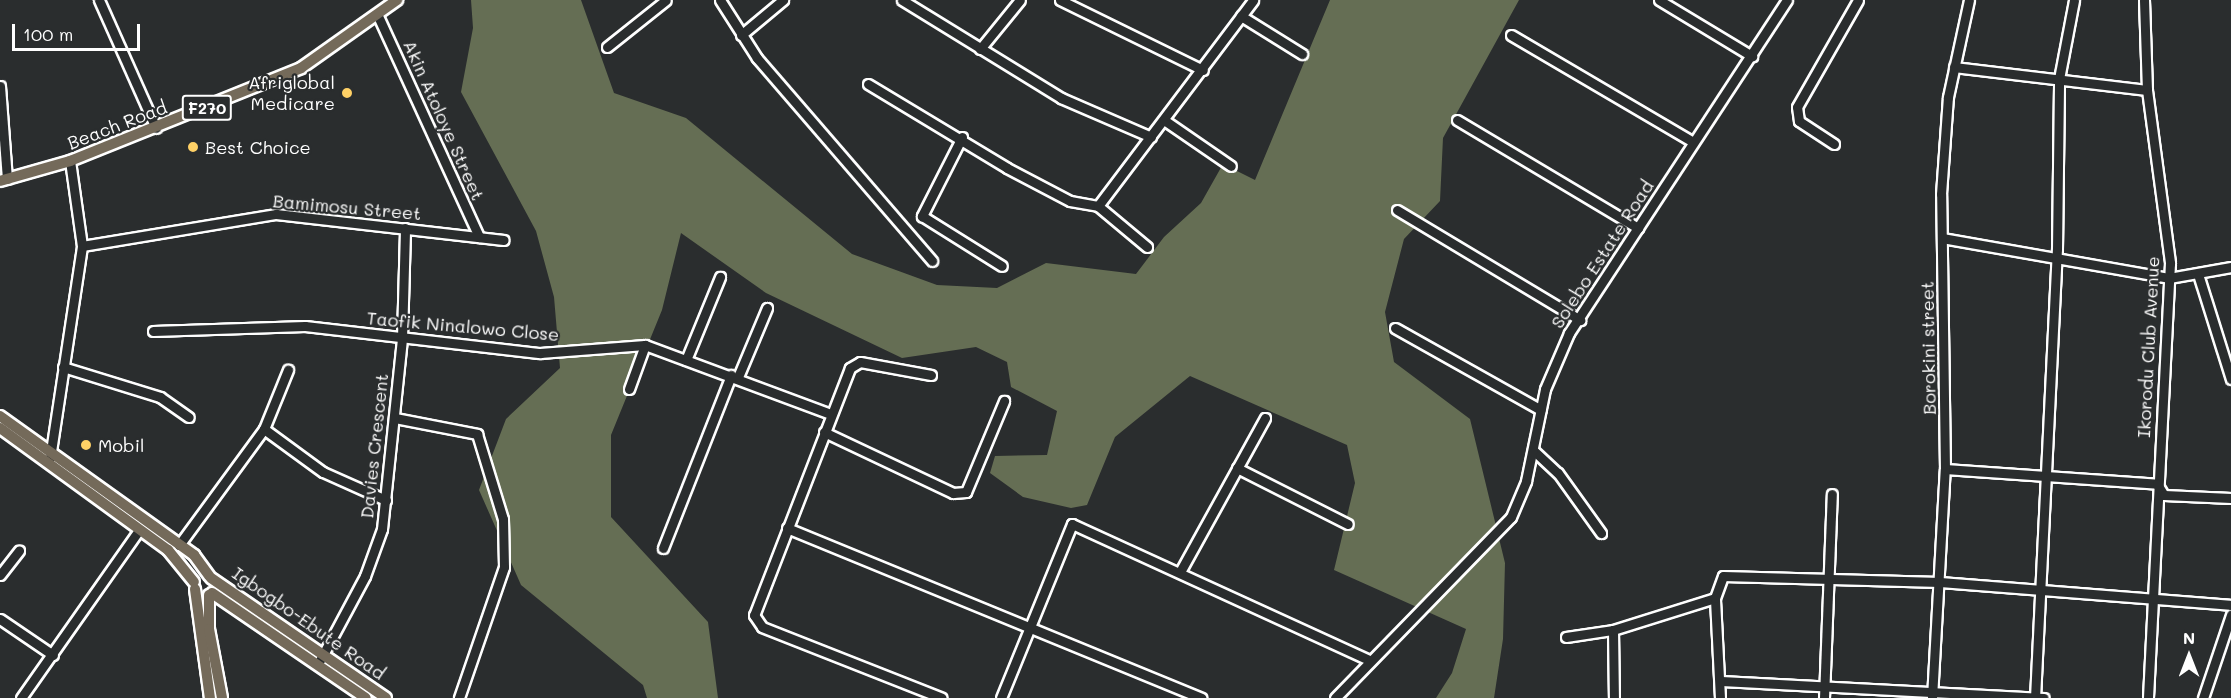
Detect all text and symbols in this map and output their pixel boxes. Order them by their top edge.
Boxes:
scale bar [15,12,142,50]
text: 100 m [23,22,73,46]
street label: Akin Atoloye Street [399,37,489,203]
place label: Afriglobal Medicare [248,72,335,115]
marker: Afriglobal Medicare [340,86,354,100]
road number: F270 [182,95,232,121]
street label: Beach Road [64,96,170,154]
place label: Best Choice [205,136,311,158]
marker: Best Choice [186,140,200,154]
street label: Solebo Estate Road [1546,176,1658,332]
street label: Bamimosu Street [272,190,422,224]
street label: Ikorodu Club Avenue [2132,256,2164,438]
street label: Borokini street [1916,281,1940,415]
street label: Taofik Ninalowo Close [366,307,560,345]
street label: Davies Crescent [356,372,392,520]
place label: Mobil [98,434,145,456]
marker: Mobil [79,438,93,452]
street label: Igbogbo-Ebute Road [228,562,390,684]
north arrow [2159,626,2219,686]
text: N [2183,627,2195,648]

